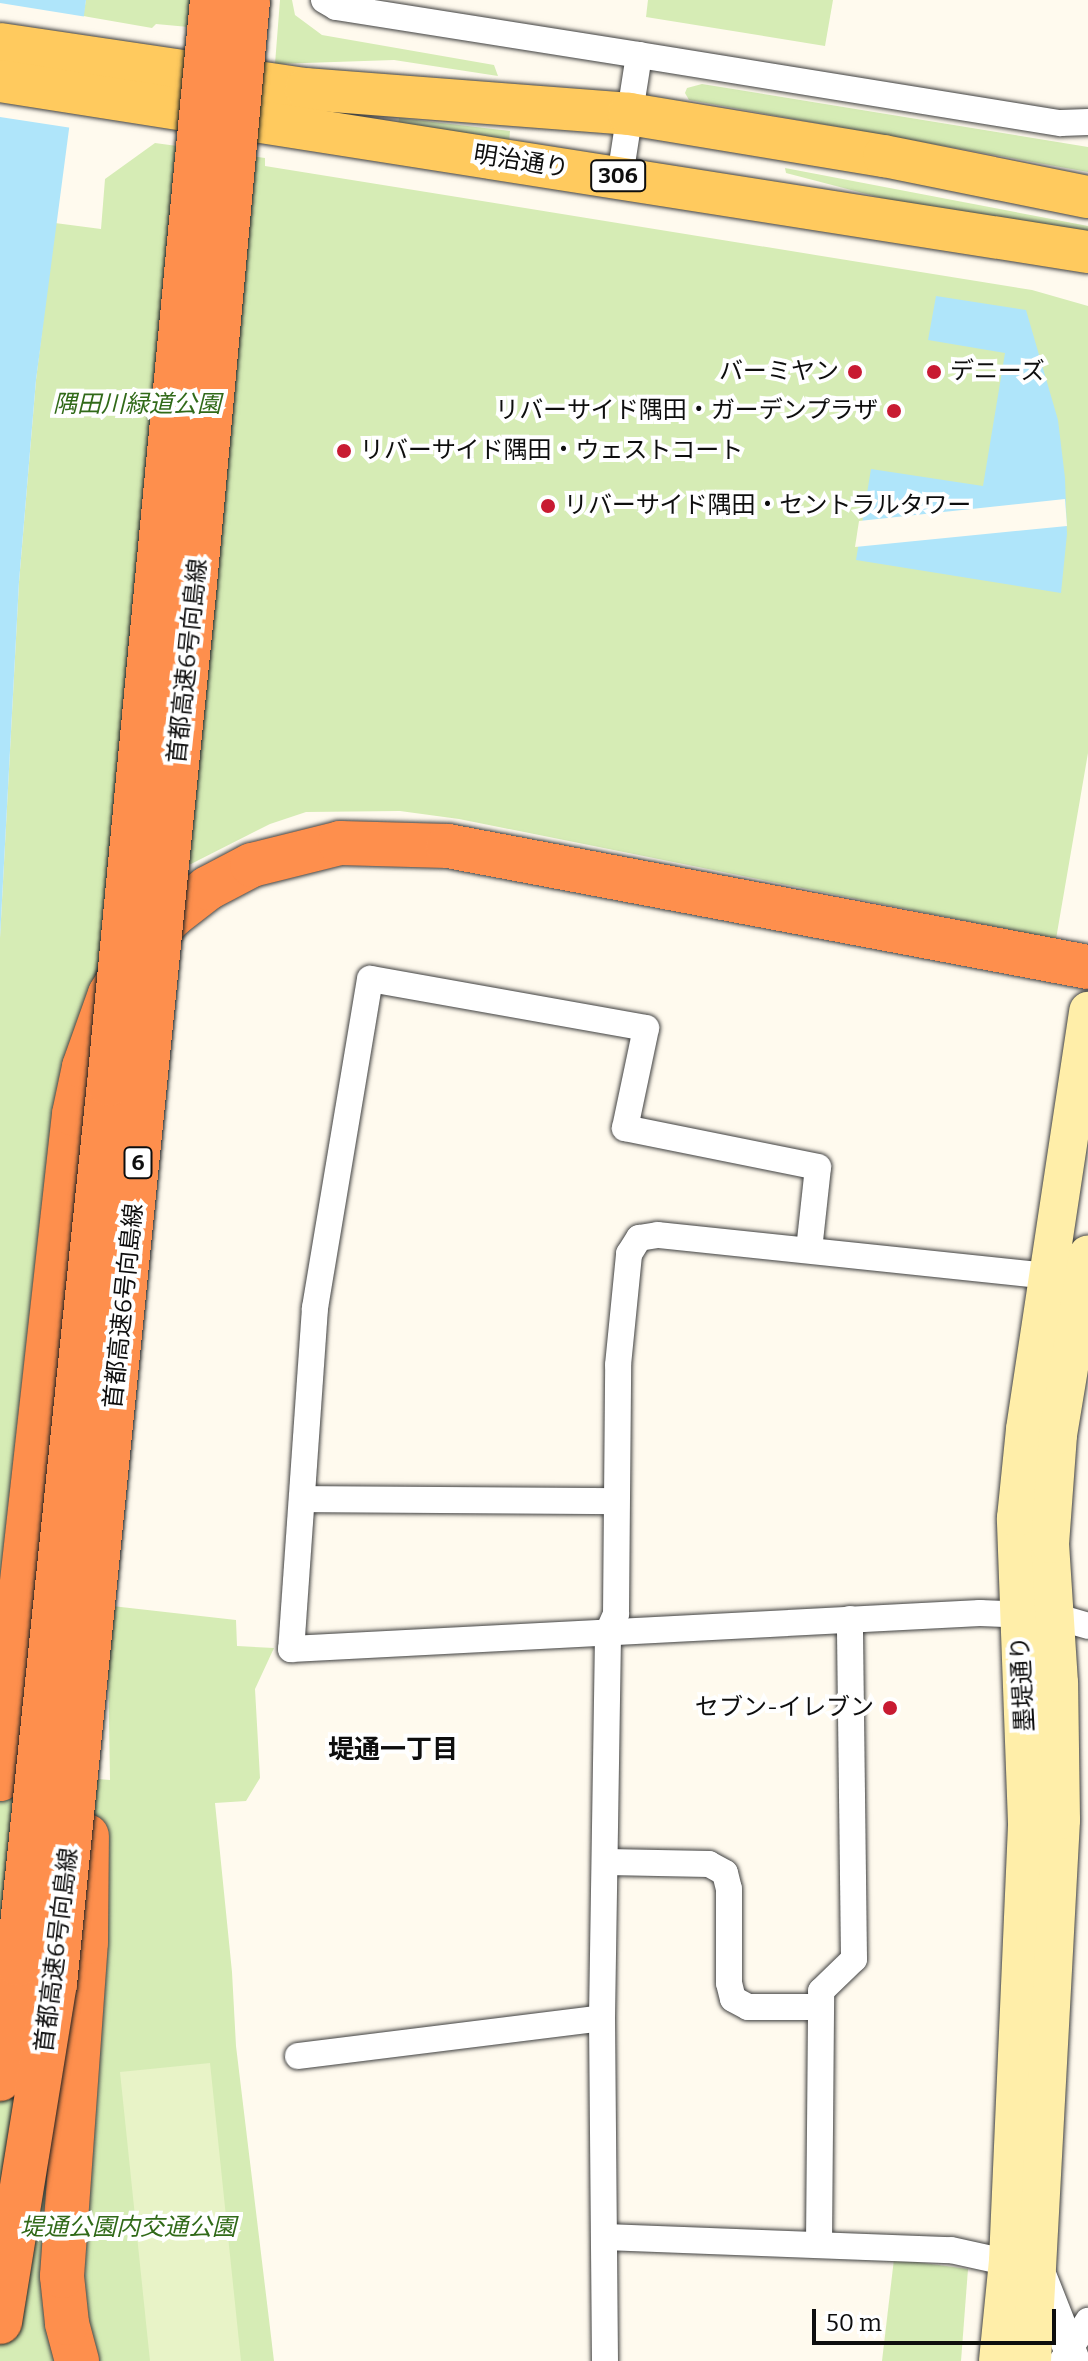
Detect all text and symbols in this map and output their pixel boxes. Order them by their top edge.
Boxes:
street label: 明治通り [471,140,571,184]
road number: 306 [590,158,646,194]
place label: バーミヤン [719,358,839,386]
place label: デニーズ [950,358,1046,386]
marker: バーミヤン [846,363,864,381]
marker: デニーズ [925,363,943,381]
park label: 隅田川緑道公園 [53,391,221,419]
place label: リバーサイド隅田・ガーデンプラザ [494,397,878,425]
marker: リバーサイド隅田・ガーデンプラザ [885,402,903,420]
place label: リバーサイド隅田・ウェストコート [360,437,744,465]
marker: リバーサイド隅田・ウェストコート [335,442,353,460]
place label: リバーサイド隅田・セントラルタワー [564,492,972,520]
marker: リバーサイド隅田・セントラルタワー [539,497,557,515]
street label: 首都高速6号向島線 [163,557,213,765]
road number: 6 [122,1145,154,1181]
street label: 首都高速6号向島線 [99,1202,149,1410]
street label: 墨堤通り [1006,1635,1040,1733]
place label: セブン-イレブン [695,1694,874,1722]
marker: セブン-イレブン [881,1699,899,1717]
district label: 堤通一丁目 [328,1734,458,1766]
street label: 首都高速6号向島線 [30,1846,84,2054]
park label: 堤通公園内交通公園 [20,2214,236,2242]
scale bar [816,2293,1060,2343]
text: 50 m [826,2309,882,2337]

